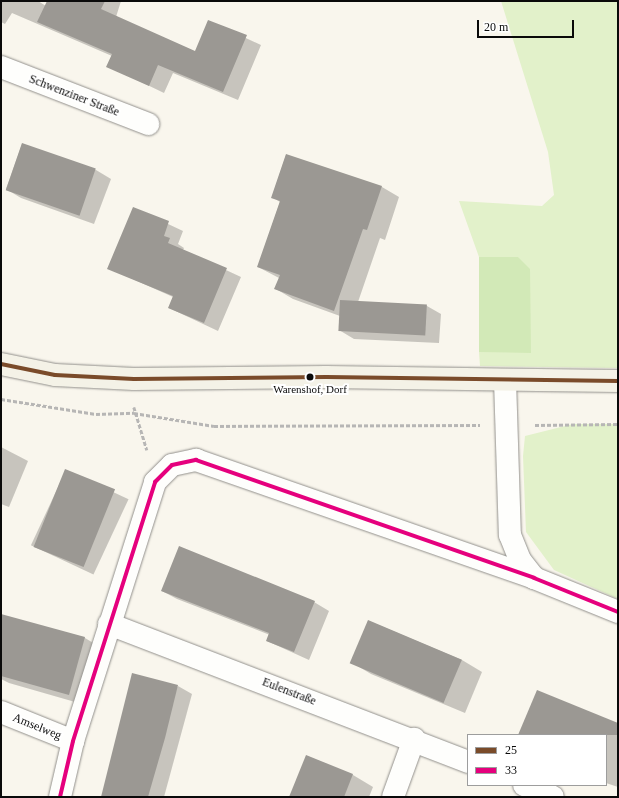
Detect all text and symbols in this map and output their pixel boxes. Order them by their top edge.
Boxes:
scale bar [479,12,576,38]
text: 20 m [484,20,508,34]
street label: Schwenziner Straße [27,72,121,120]
marker: Warenshof, Dorf [305,372,315,382]
place label: Warenshof, Dorf [273,382,347,396]
street label: Eulenstraße [260,675,318,709]
street label: Amselweg [11,711,63,743]
legend [467,734,607,786]
text: 25 [505,743,517,757]
text: 33 [505,763,517,777]

